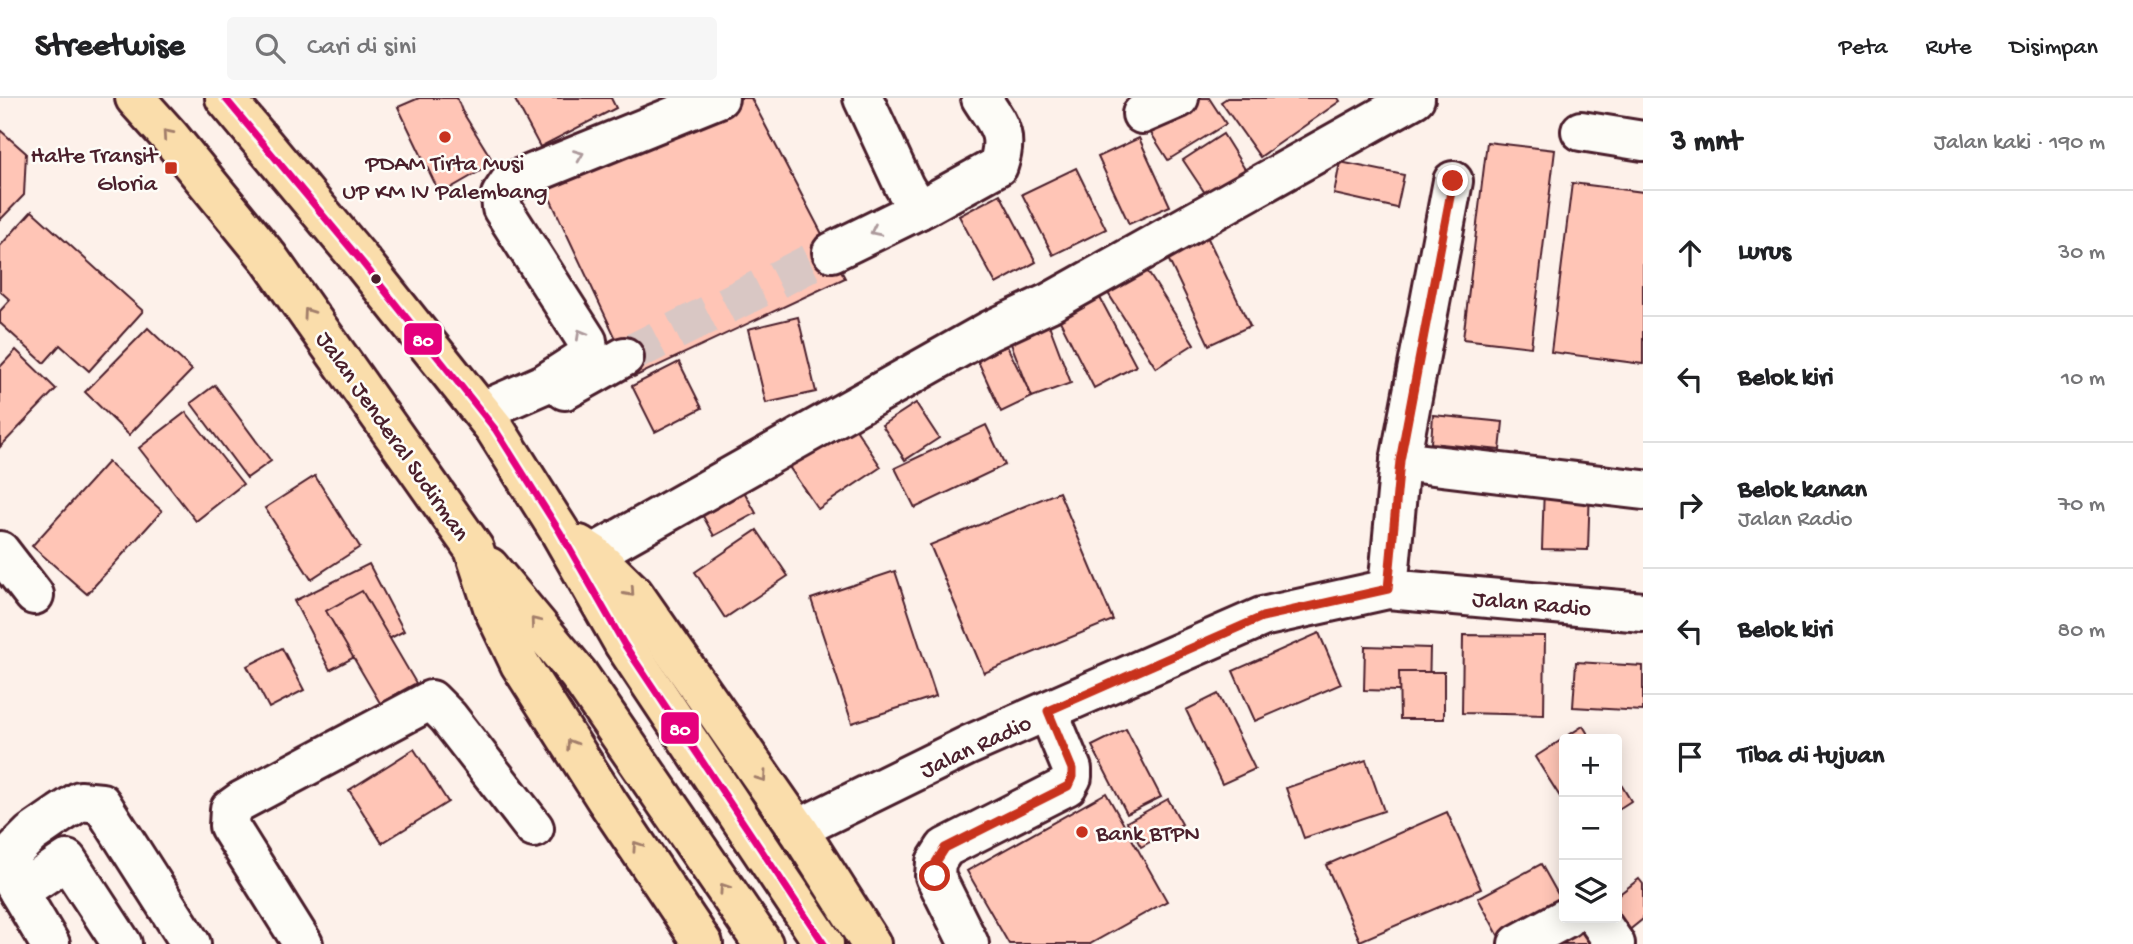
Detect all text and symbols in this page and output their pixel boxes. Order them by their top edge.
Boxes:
search box [227,17,717,80]
text: Streetwise [35,29,185,67]
icon: search [251,29,289,67]
text: Cari di sini [307,33,417,64]
text: Peta [1839,34,1888,63]
text: Rute [1926,34,1972,63]
text: Disimpan [2010,34,2098,63]
text: 3 mnt [1671,126,1741,161]
marker: PDAM Tirta Musi UP KM IV Palembang [437,129,453,145]
one-way arrow [163,130,175,143]
text: Jalan kaki · 190 m [1934,130,2105,157]
place label: Halte Transit Gloria [31,143,159,200]
one-way arrow [572,149,584,163]
place label: PDAM Tirta Musi UP KM IV Palembang [342,151,548,208]
marker: Halte Transit Gloria [163,160,179,176]
route end [1437,165,1468,196]
one-way arrow [870,223,882,237]
icon: ahead [1671,234,1709,272]
text: Lurus [1738,238,1791,269]
text: 30 m [2058,240,2105,267]
unlabelled marker [369,272,383,286]
one-way arrow [304,308,316,321]
line badge: 80 [403,322,443,356]
street label: Jalan Jenderal Sudirman [308,327,475,548]
one-way arrow [576,329,590,341]
text: 80 [412,331,434,354]
icon: left [1671,360,1709,398]
text: Belok kiri [1738,364,1834,395]
text: 10 m [2061,366,2105,393]
text: Belok kanan [1738,476,1867,507]
icon: right [1671,486,1709,524]
text: 70 m [2058,492,2105,519]
text: Jalan Radio [1738,507,1852,534]
one-way arrow [622,584,634,597]
street label: Jalan Radio [1471,586,1592,625]
icon: left [1671,612,1709,650]
text: Belok kiri [1738,616,1834,647]
one-way arrow [530,617,543,629]
text: 80 m [2058,618,2105,645]
street label: Jalan Radio [916,710,1037,787]
line badge: 80 [660,711,700,745]
text: 80 [669,720,691,743]
map controls [1559,734,1622,923]
button: + [1559,734,1622,797]
one-way arrow [566,738,579,751]
icon: arrive [1671,738,1709,776]
text: Tiba di tujuan [1738,742,1884,773]
one-way arrow [754,769,766,782]
button: − [1559,797,1622,860]
place label: Bank BTPN [1095,821,1200,850]
marker: Bank BTPN [1074,824,1090,840]
one-way arrow [633,841,646,854]
route start [919,860,950,891]
button: layers [1559,860,1622,923]
one-way arrow [719,882,732,895]

